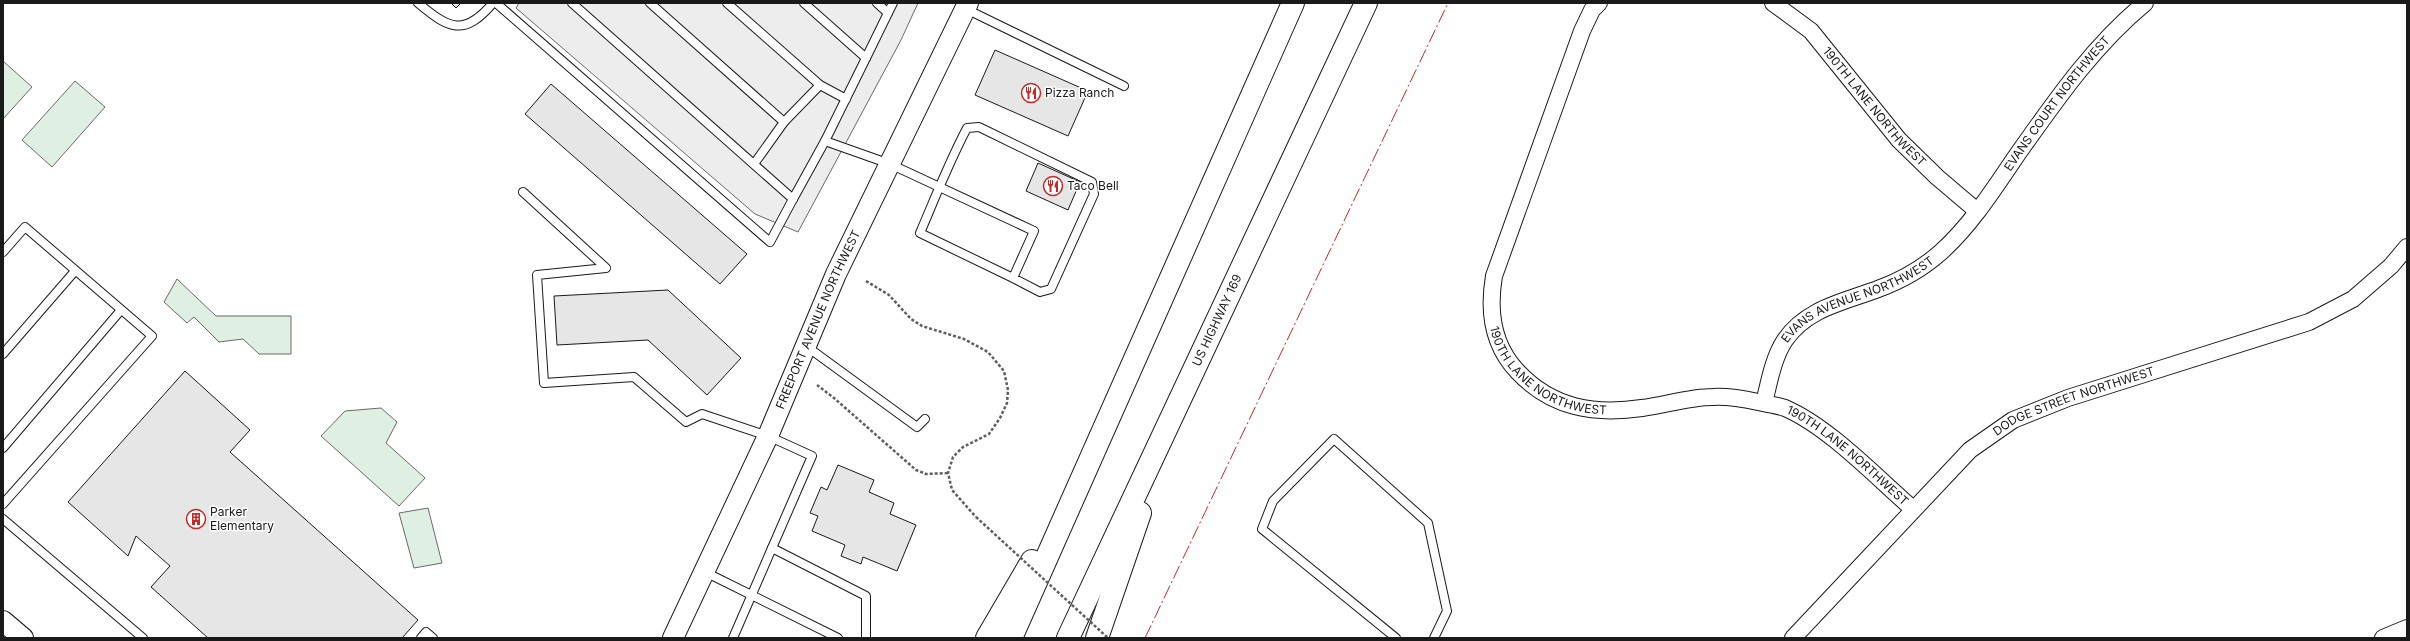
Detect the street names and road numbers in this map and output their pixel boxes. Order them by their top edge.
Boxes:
street label: EVANS COURT NORTHWEST [2000,32,2113,174]
street label: 190TH LANE NORTHWEST [1820,44,1930,169]
street label: FREEPORT AVENUE NORTHWEST [772,227,863,411]
street label: EVANS AVENUE NORTHWEST [1778,253,1937,345]
street label: US HIGHWAY 169 [1189,272,1245,368]
street label: 190TH LANE NORTHWEST [1487,325,1607,417]
street label: DODGE STREET NORTHWEST [1990,363,2156,439]
street label: 190TH LANE NORTHWEST [1784,402,1912,509]

